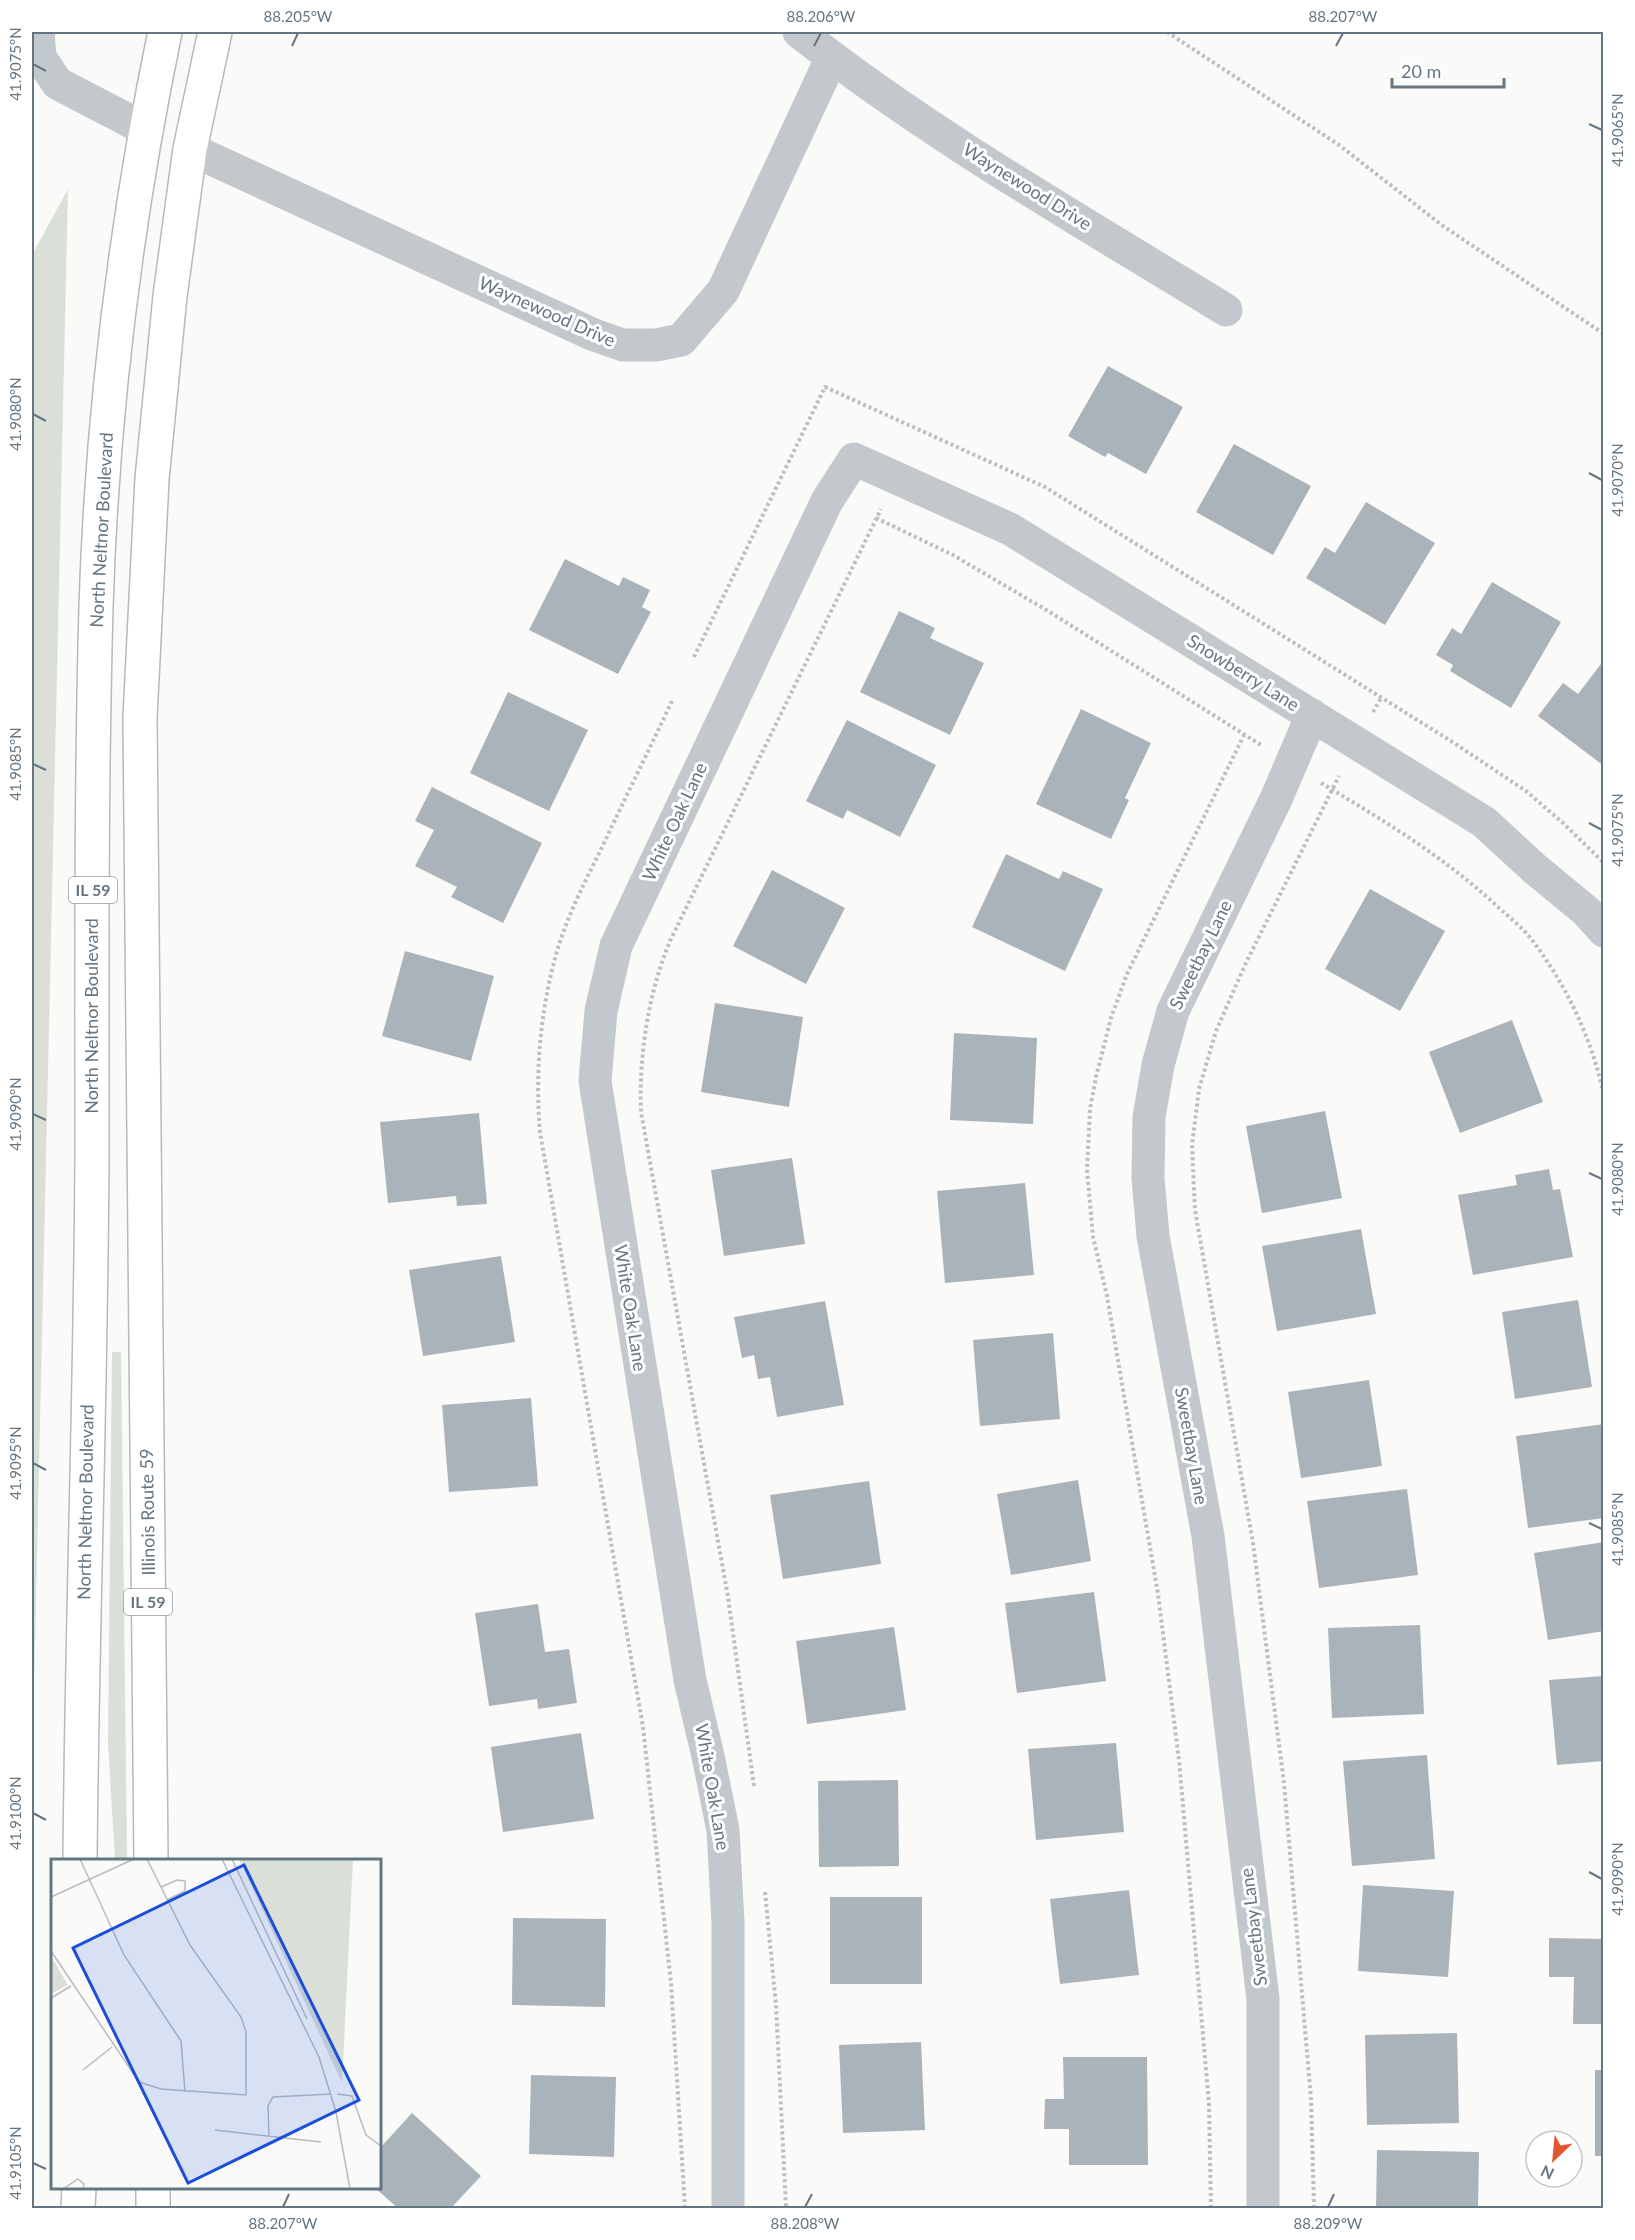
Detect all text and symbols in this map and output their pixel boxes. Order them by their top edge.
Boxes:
text: 88.205°W [264,7,333,25]
text: 88.206°W [787,7,856,25]
text: 88.207°W [1309,7,1378,25]
text: 41.9075°N [6,27,24,101]
scale bar [1392,51,1504,89]
text: 20 m [1401,60,1441,82]
text: 41.9065°N [1608,93,1626,167]
street label: Waynewood Drive [959,138,1096,234]
street label: Waynewood Drive [476,271,619,351]
text: 41.9080°N [6,377,24,451]
street label: North Neltnor Boulevard [85,432,117,628]
text: 41.9070°N [1608,443,1626,517]
street label: Snowberry Lane [1184,629,1304,715]
text: 41.9085°N [6,727,24,801]
street label: White Oak Lane [637,759,711,884]
text: 41.9075°N [1608,793,1626,867]
road number: IL 59 [69,877,117,903]
street label: Sweetbay Lane [1164,896,1236,1013]
street label: North Neltnor Boulevard [80,918,102,1114]
text: 41.9090°N [6,1077,24,1151]
text: 41.9080°N [1608,1142,1626,1216]
street label: White Oak Lane [610,1243,652,1373]
street label: Sweetbay Lane [1171,1385,1213,1506]
street label: North Neltnor Boulevard [72,1404,98,1600]
text: 41.9095°N [6,1426,24,1500]
street label: Illinois Route 59 [135,1448,159,1576]
text: 41.9085°N [1608,1492,1626,1566]
road number: IL 59 [124,1589,172,1615]
street label: White Oak Lane [691,1722,735,1852]
text: 41.9100°N [6,1776,24,1850]
text: 41.9090°N [1608,1842,1626,1916]
inset map [51,1859,381,2189]
street label: Sweetbay Lane [1235,1867,1271,1987]
text: 41.9105°N [6,2126,24,2200]
north arrow [1524,2129,1584,2189]
text: N [1538,2162,1557,2184]
text: 88.207°W [249,2214,318,2232]
text: 88.208°W [771,2214,840,2232]
text: 88.209°W [1294,2214,1363,2232]

